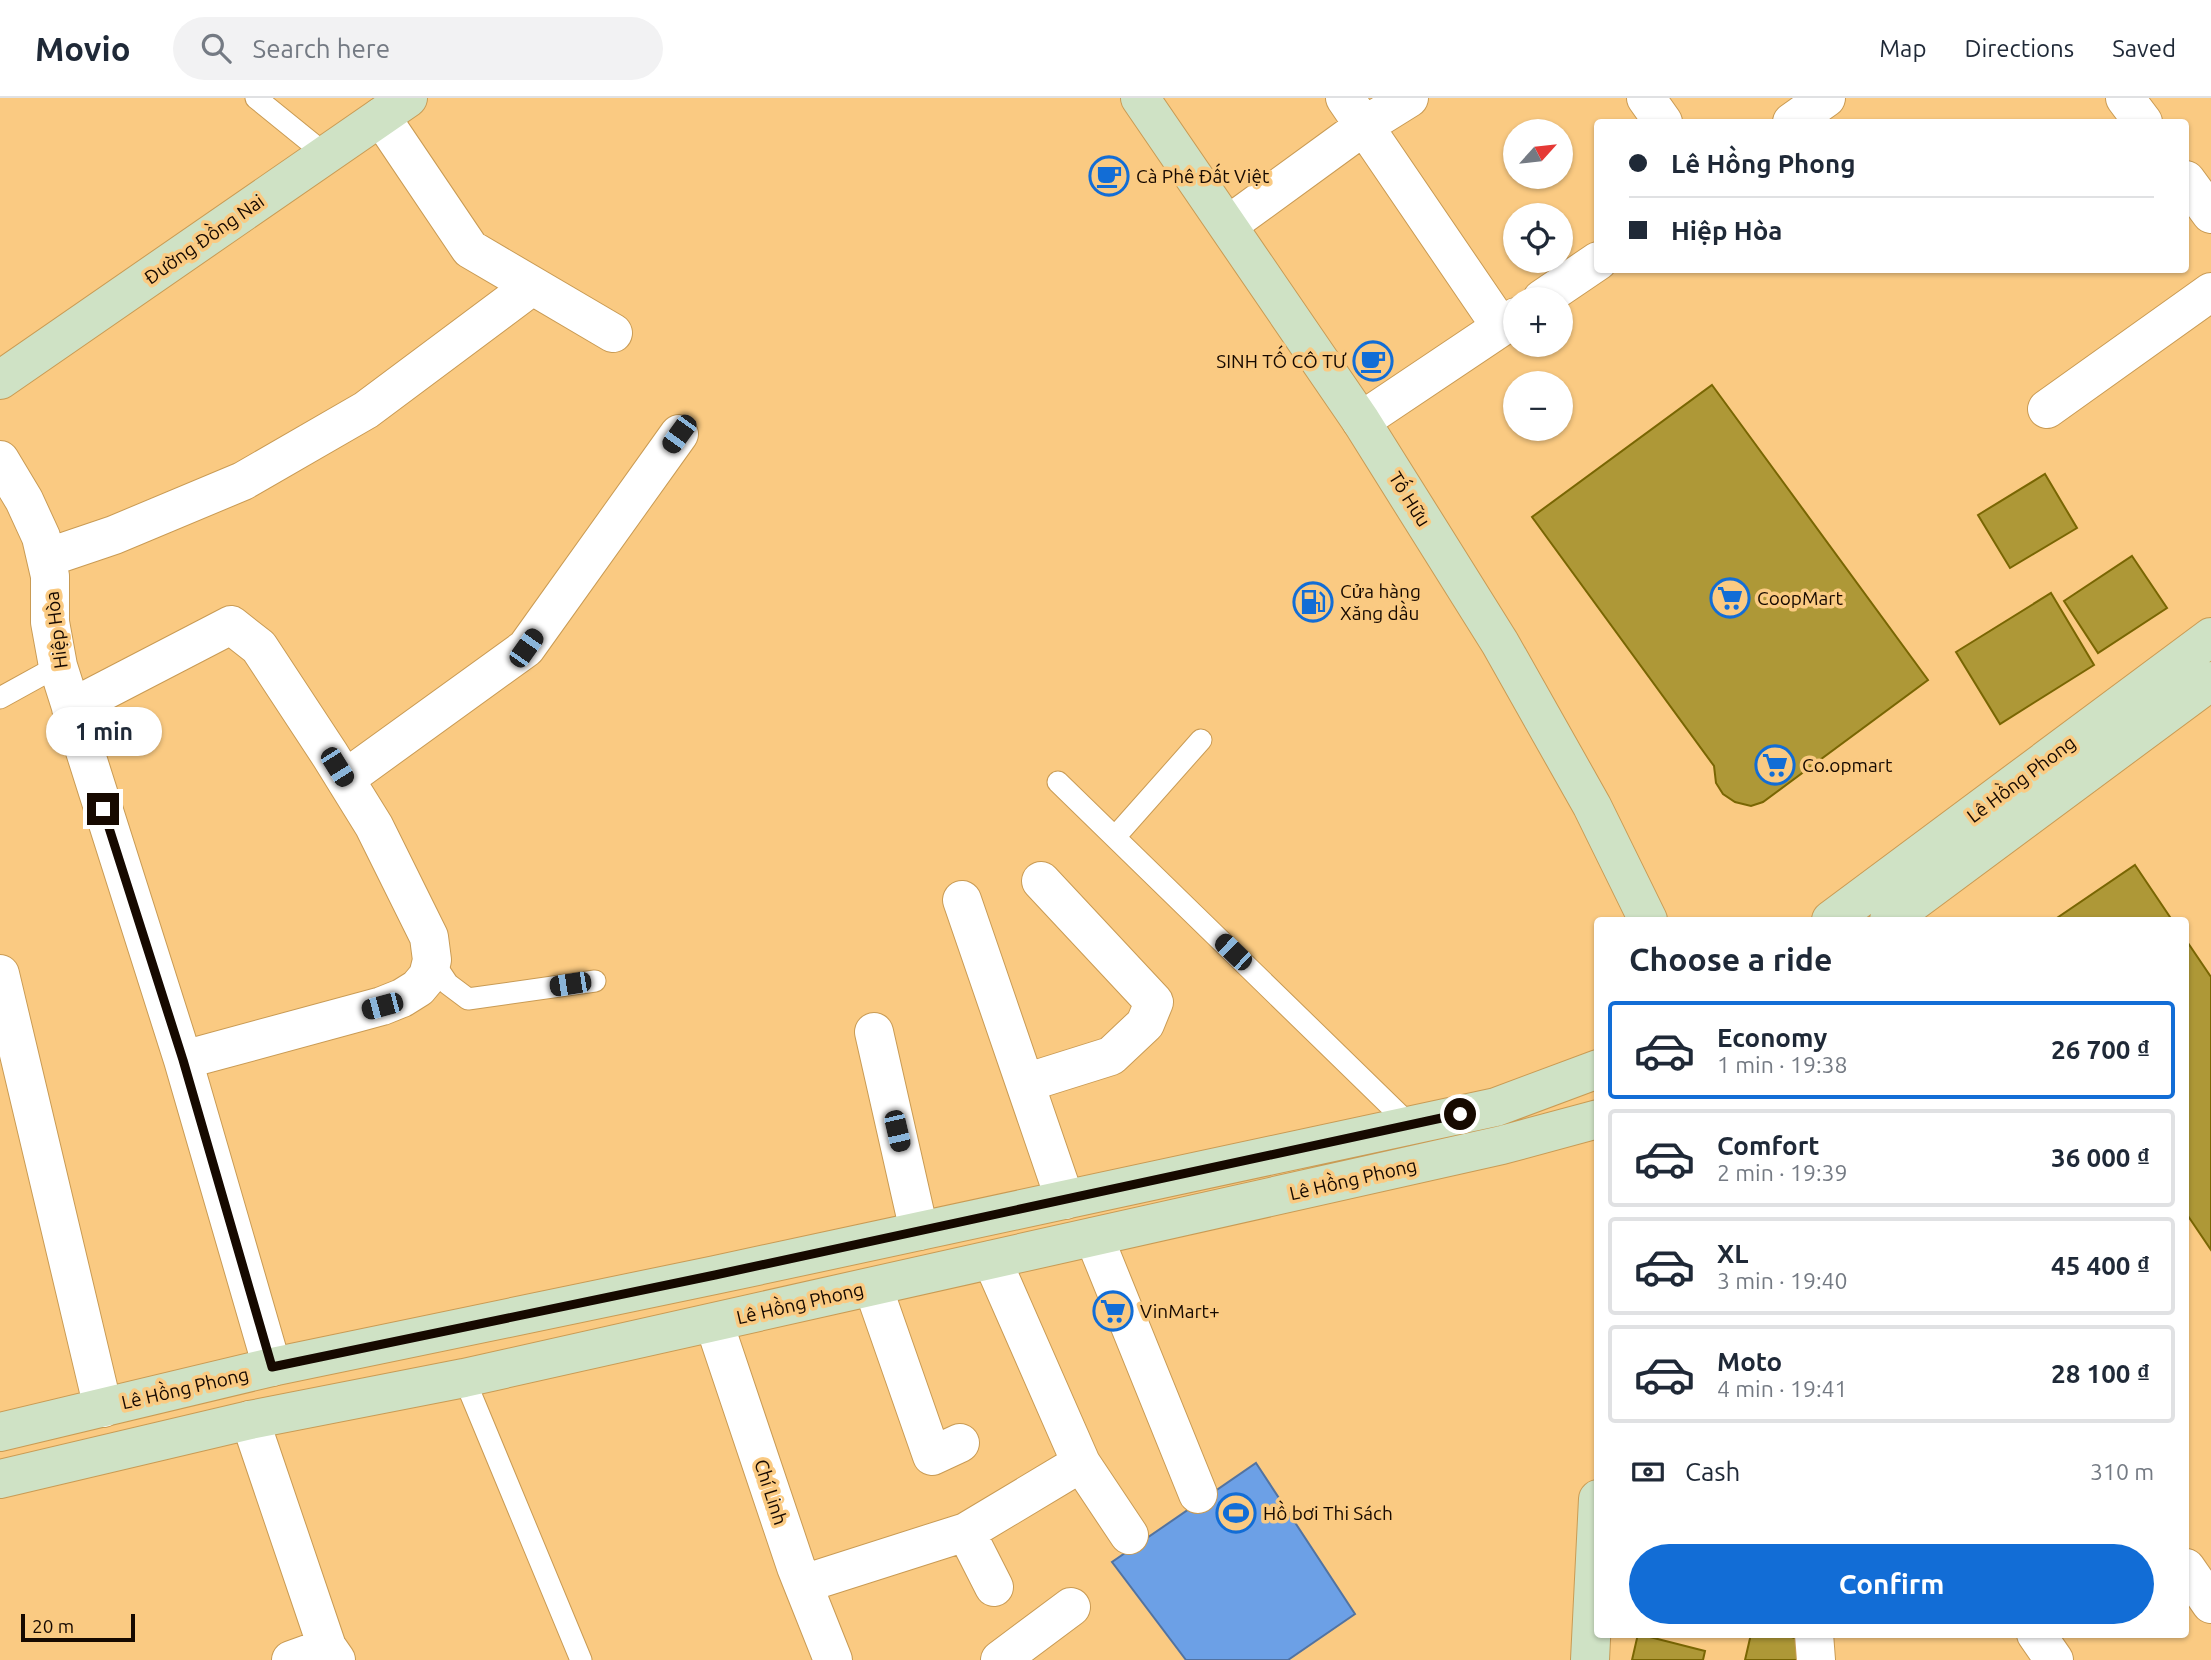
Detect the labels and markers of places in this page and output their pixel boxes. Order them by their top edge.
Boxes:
cafe icon: Cà Phê Đất Việt [1088,155,1130,197]
place label: Cà Phê Đất Việt [1136,163,1270,187]
cafe icon: SINH TỐ CÔ TƯ [1352,340,1394,382]
place label: SINH TỐ CÔ TƯ [1216,345,1347,372]
supermarket icon: CoopMart [1709,577,1751,619]
place label: Cửa hàng Xăng dầu [1340,580,1421,624]
fuel station icon: Cửa hàng Xăng dầu [1292,581,1334,623]
place label: CoopMart [1757,587,1843,609]
supermarket icon: Co.opmart [1754,744,1796,786]
place label: Co.opmart [1802,754,1893,776]
supermarket icon: VinMart+ [1092,1290,1134,1332]
place label: VinMart+ [1140,1300,1220,1322]
sports icon: Hồ bơi Thi Sách [1215,1492,1257,1534]
place label: Hồ bơi Thi Sách [1263,1500,1393,1524]

